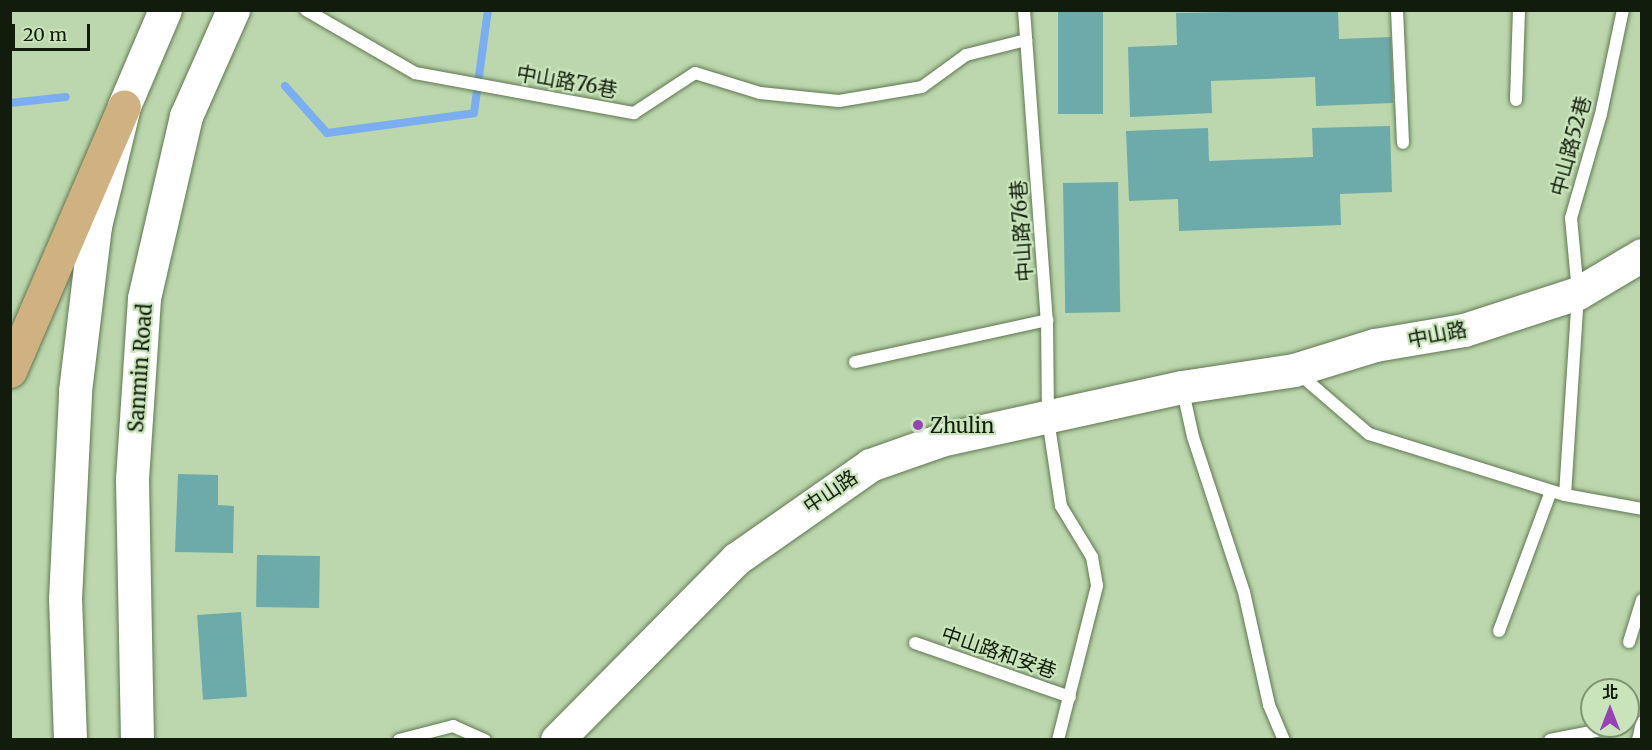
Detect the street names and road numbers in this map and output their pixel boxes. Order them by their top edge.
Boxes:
street label: 中山路76巷 [515,60,619,102]
street label: 中山路52巷 [1545,93,1595,199]
street label: 中山路76巷 [1005,179,1037,283]
street label: Sanmin Road [124,303,156,433]
street label: 中山路 [1405,316,1469,352]
street label: 中山路 [798,464,862,518]
street label: 中山路和安巷 [938,621,1060,683]

